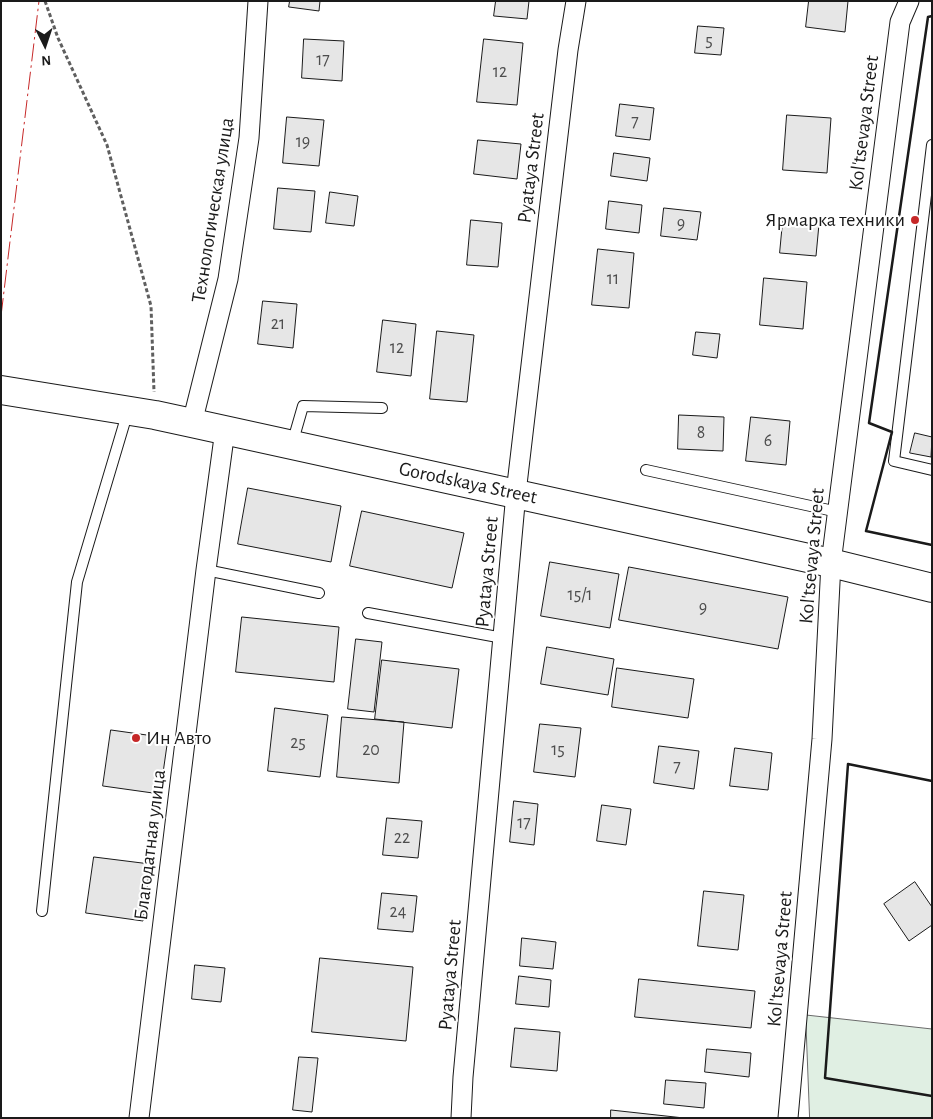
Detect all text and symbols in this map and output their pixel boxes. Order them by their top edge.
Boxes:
north arrow [20,20,70,70]
house number: 5 [705,30,713,52]
house number: 17 [316,49,330,71]
text: N [41,53,51,67]
street label: Kol'tsevaya Street [844,54,884,192]
house number: 12 [493,61,507,83]
street label: Pyataya Street [512,111,550,225]
house number: 7 [631,111,639,133]
street label: Технологическая улица [187,116,239,304]
house number: 19 [296,131,310,153]
place label: Ярмарка техники [765,208,905,232]
house number: 9 [677,213,685,235]
marker: Ярмарка техники [909,214,921,226]
house number: 11 [607,268,619,290]
house number: 21 [271,313,285,335]
house number: 12 [390,337,404,359]
house number: 8 [697,422,705,444]
house number: 6 [764,430,772,452]
street label: Gorodskaya Street [397,457,539,509]
street label: Kol'tsevaya Street [794,487,830,625]
street label: Pyataya Street [470,516,504,628]
house number: 15/1 [567,584,593,606]
house number: 9 [699,597,707,619]
place label: Ин Авто [146,726,211,750]
marker: Ин Авто [130,732,142,744]
house number: 25 [290,732,306,754]
house number: 20 [362,739,380,761]
house number: 15 [551,739,565,761]
house number: 7 [673,756,681,778]
street label: Благодатная улица [129,768,171,922]
house number: 17 [517,812,531,834]
house number: 22 [394,827,410,849]
street label: Kol'tsevaya Street [762,890,798,1028]
house number: 24 [390,901,406,923]
street label: Pyataya Street [433,919,467,1031]

